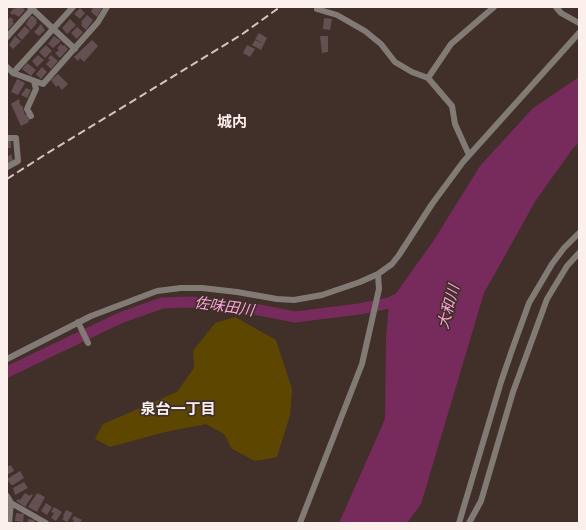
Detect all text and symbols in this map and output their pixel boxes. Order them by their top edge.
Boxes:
district label: 城内 [217,114,247,132]
water label: 大和川 [434,283,464,331]
water label: 佐味田川 [193,294,255,320]
district label: 泉台一丁目 [141,401,215,419]

